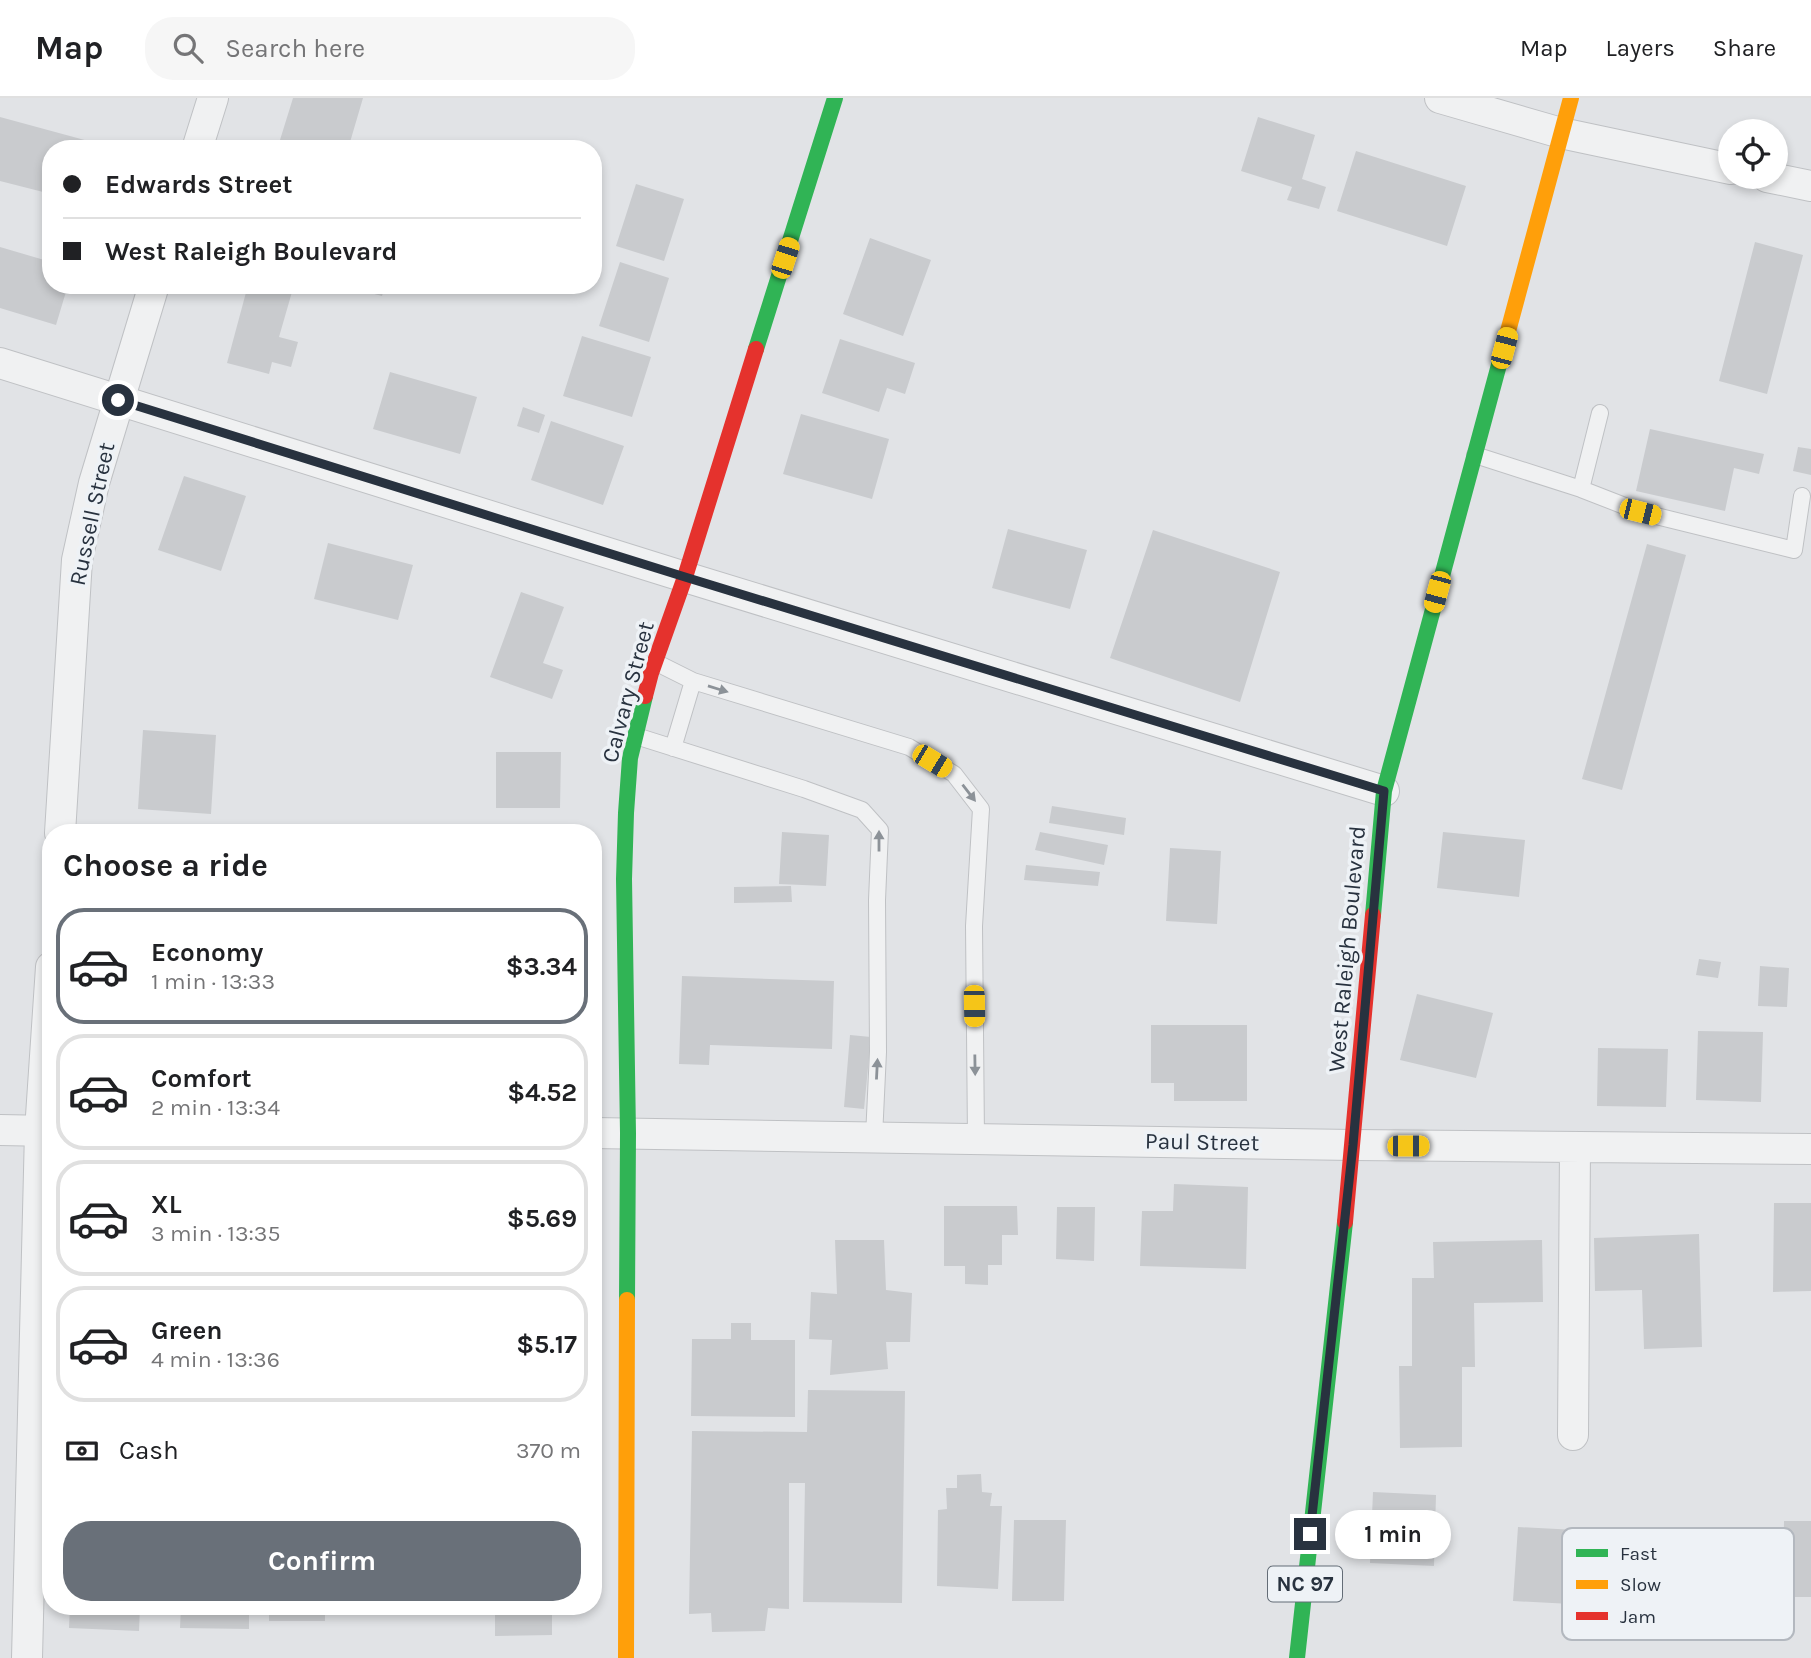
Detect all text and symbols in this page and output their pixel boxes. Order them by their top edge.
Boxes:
search box [145,17,635,80]
text: Map [35,29,103,67]
icon: search [169,29,207,67]
text: Search here [225,33,365,64]
text: Map [1520,34,1568,62]
text: Layers [1606,34,1675,62]
text: Share [1713,34,1776,62]
map controls [1718,119,1788,189]
button: locate [1718,119,1788,189]
text: Edwards Street [105,169,292,200]
car [769,235,802,281]
text: West Raleigh Boulevard [105,236,397,267]
car [1489,325,1520,371]
route start [102,384,134,416]
street label: Russell Street [64,440,120,588]
car [1618,497,1663,527]
car [1422,569,1453,615]
street label: Calvary Street [596,618,660,766]
one-way arrow [707,684,728,694]
car [909,741,956,781]
one-way arrow [961,784,975,802]
street label: West Raleigh Boulevard [1323,825,1371,1073]
one-way arrow [873,830,885,852]
text: Choose a ride [63,847,268,884]
icon: car [67,935,130,998]
text: Economy [151,937,263,968]
text: $3.34 [506,951,577,982]
text: 1 min · 13:33 [151,968,275,995]
car [964,985,985,1027]
one-way arrow [969,1054,981,1076]
one-way arrow [872,1057,883,1079]
icon: car [67,1061,130,1124]
text: Comfort [151,1063,252,1094]
text: $4.52 [507,1077,577,1108]
text: 2 min · 13:34 [151,1094,280,1121]
street label: Paul Street [1145,1128,1260,1157]
car [1388,1136,1430,1157]
icon: car [67,1187,130,1250]
text: XL [151,1189,182,1220]
text: $5.69 [507,1203,577,1234]
text: 3 min · 13:35 [151,1220,280,1247]
icon: car [67,1313,130,1376]
text: Green [151,1315,223,1346]
text: $5.17 [516,1329,577,1360]
text: 4 min · 13:36 [151,1346,280,1373]
icon: cash [63,1432,101,1470]
text: Cash [119,1435,179,1466]
text: 370 m [516,1437,581,1464]
callout: 1 min [1334,1510,1450,1558]
route end [1294,1518,1326,1550]
button: Confirm [63,1521,581,1601]
text: 1 min [1364,1521,1422,1548]
legend [1562,1528,1794,1640]
text: Fast [1620,1543,1657,1565]
road number: NC 97 [1268,1566,1342,1602]
text: Slow [1620,1574,1661,1596]
text: Jam [1620,1606,1656,1628]

